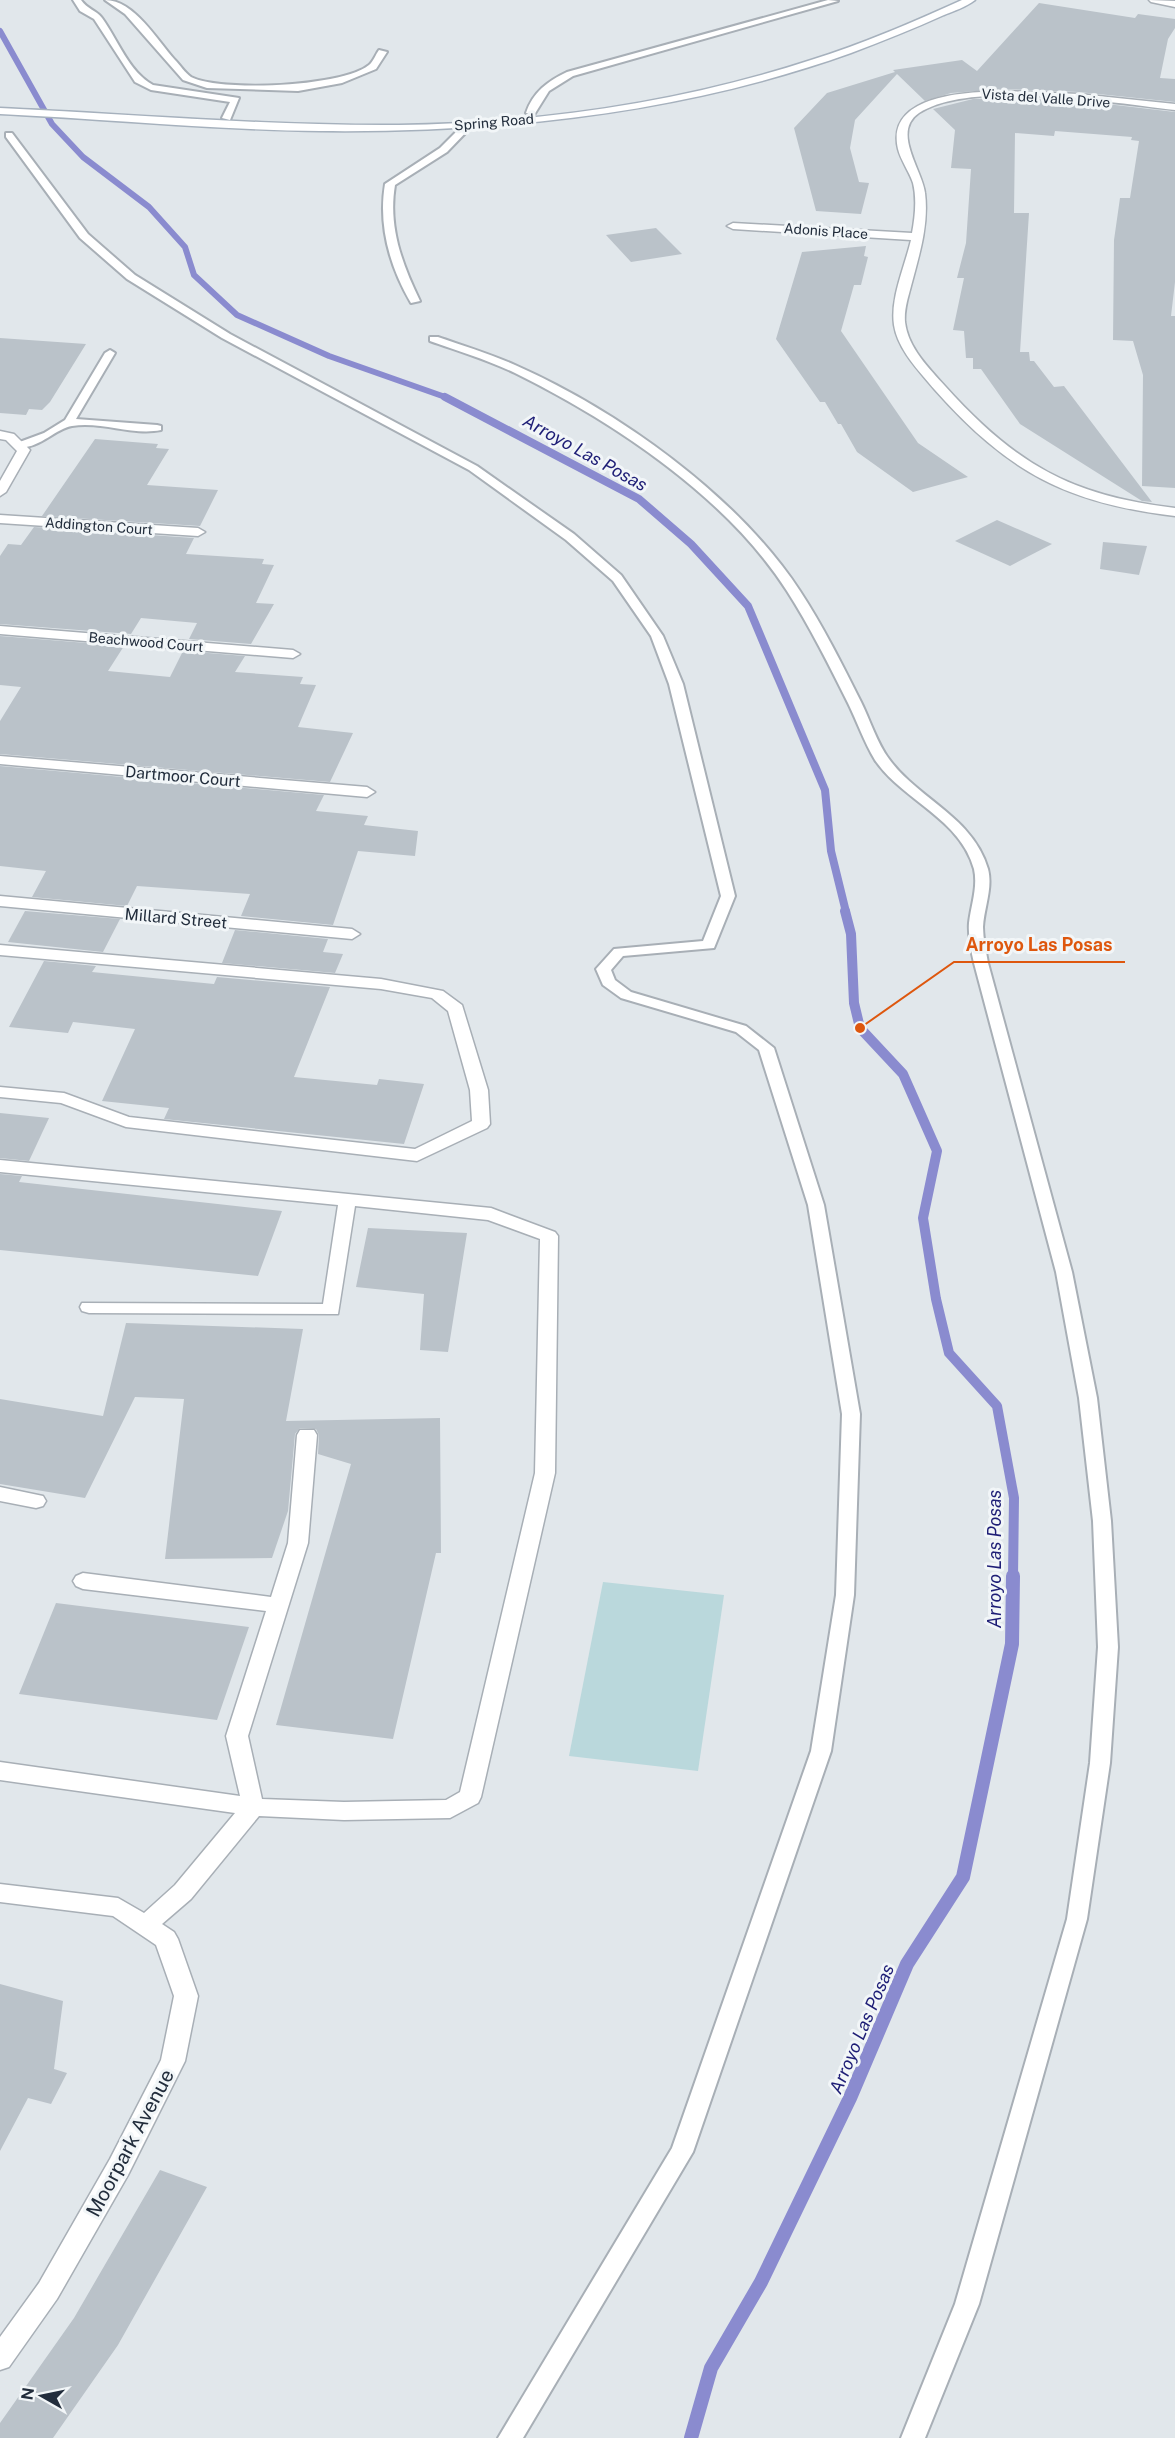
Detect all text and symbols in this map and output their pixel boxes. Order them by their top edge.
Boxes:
street label: Vista del Valle Drive [981,86,1111,110]
street label: Spring Road [453,111,535,133]
street label: Adonis Place [783,220,869,242]
water label: Arroyo Las Posas [520,410,651,495]
street label: Addington Court [45,514,153,538]
street label: Beachwood Court [88,629,204,655]
street label: Dartmoor Court [124,762,242,791]
street label: Millard Street [124,905,228,932]
callout: Arroyo Las Posas [954,926,1125,962]
text: Arroyo Las Posas [966,934,1112,955]
water label: Arroyo Las Posas [984,1490,1005,1628]
water label: Arroyo Las Posas [825,1961,898,2097]
street label: Moorpark Avenue [81,2065,179,2221]
north arrow [12,2366,72,2426]
text: N [17,2386,38,2401]

